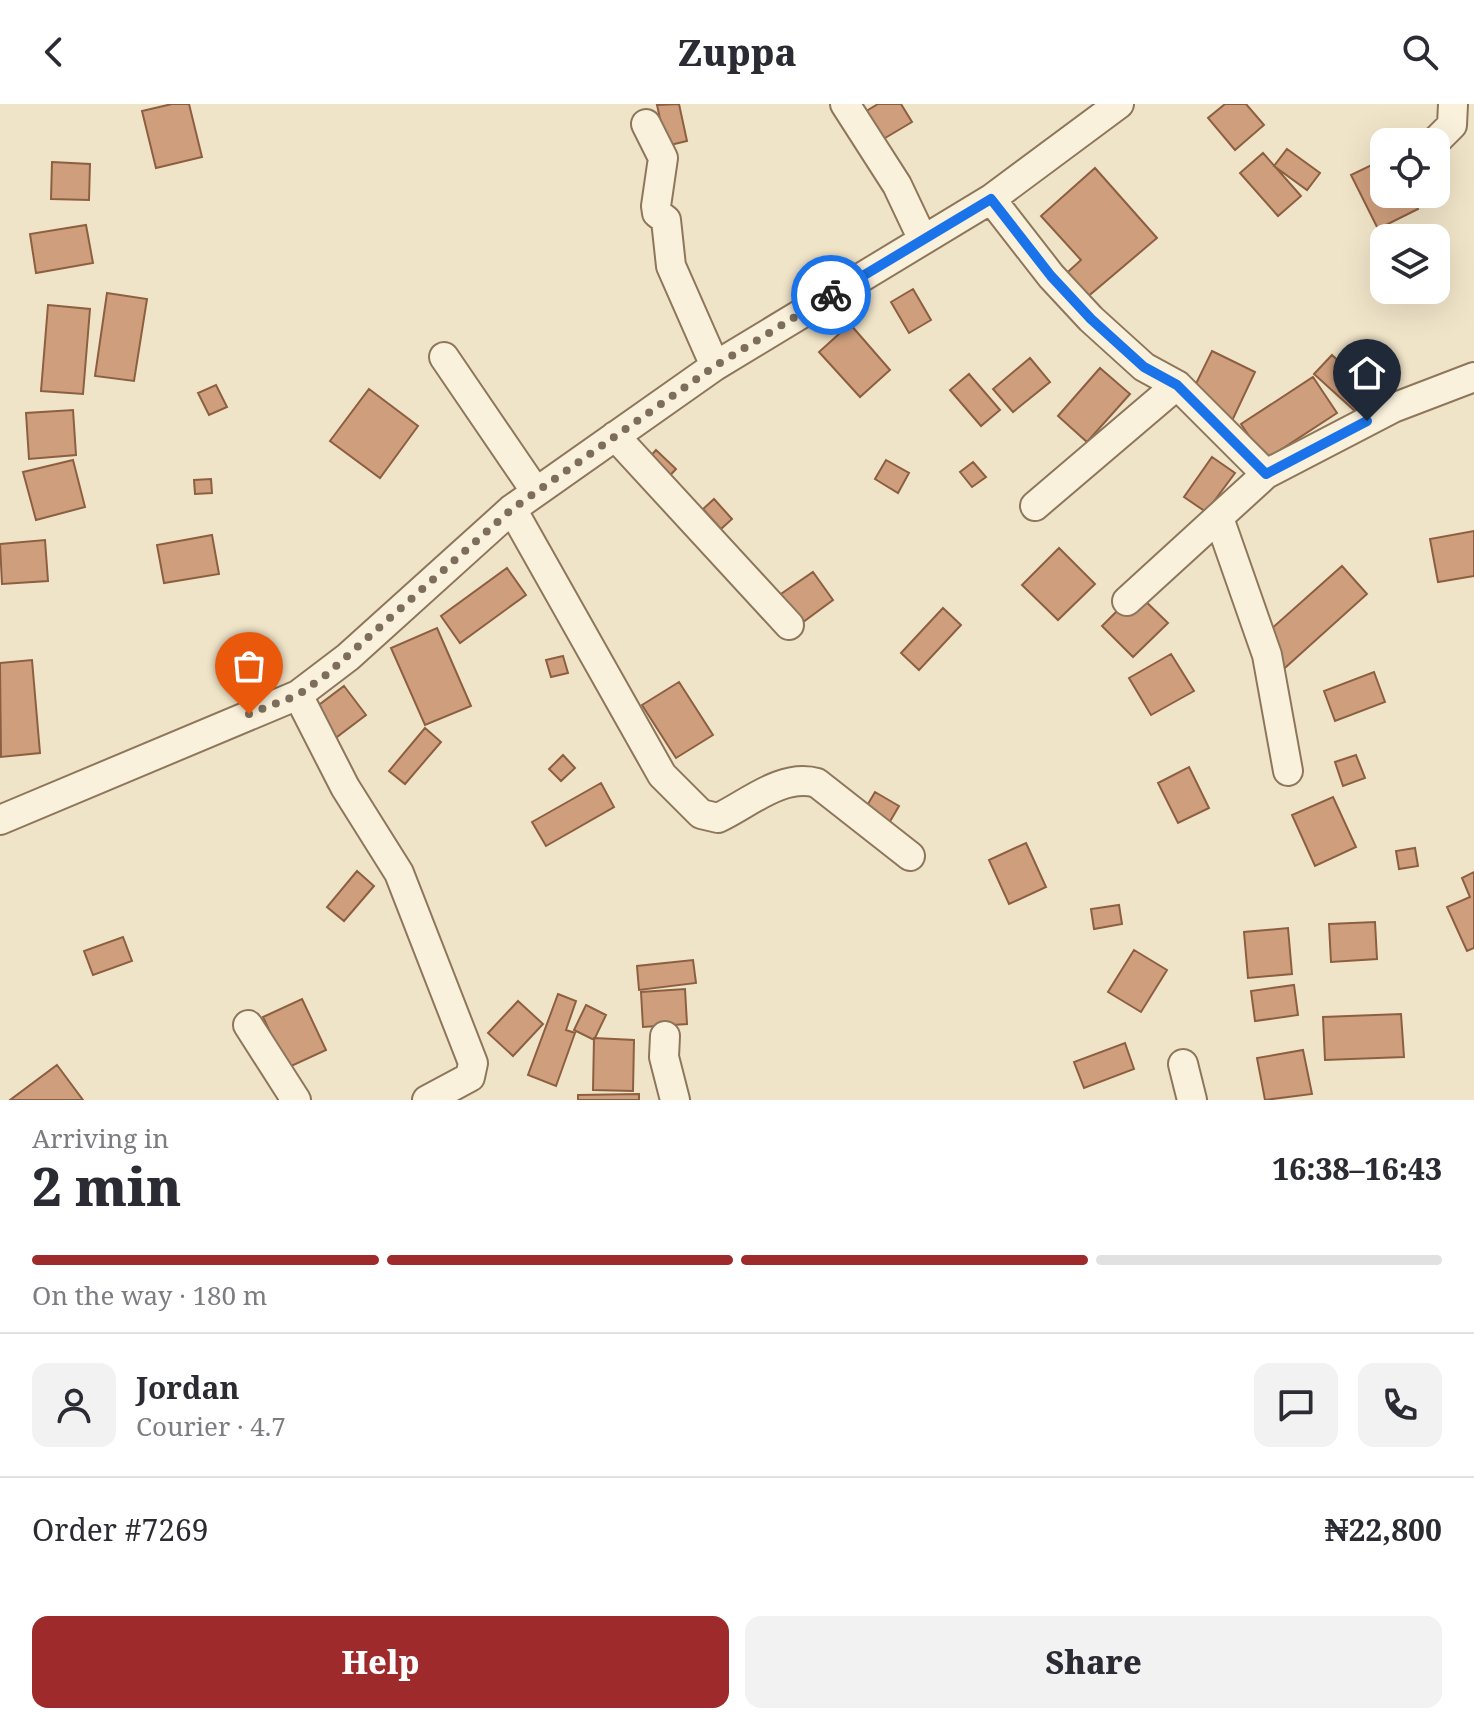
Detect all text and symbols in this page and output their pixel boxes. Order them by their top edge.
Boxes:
text: Zuppa [677,28,797,77]
icon: back [32,30,76,74]
icon: search [1398,30,1442,74]
map controls [1370,128,1450,304]
button: locate [1370,128,1450,208]
button: layers [1370,224,1450,304]
courier [791,255,871,335]
icon: bike [809,273,853,317]
pin [1333,339,1401,421]
icon: home [1345,351,1389,395]
pin [215,632,283,714]
icon: bag [227,644,271,688]
text: Arriving in [32,1120,169,1156]
text: 16:38–16:43 [1272,1148,1442,1189]
text: 2 min [32,1150,181,1221]
text: On the way · 180 m [32,1277,267,1313]
button: person [32,1363,116,1447]
button: chat [1254,1363,1338,1447]
button: phone [1358,1363,1442,1447]
text: Jordan [136,1367,239,1408]
text: Courier · 4.7 [136,1408,286,1444]
text: Order #7269 [32,1509,209,1550]
text: ₦22,800 [1325,1509,1442,1550]
button: Help [32,1616,729,1708]
button: Share [745,1616,1442,1708]

